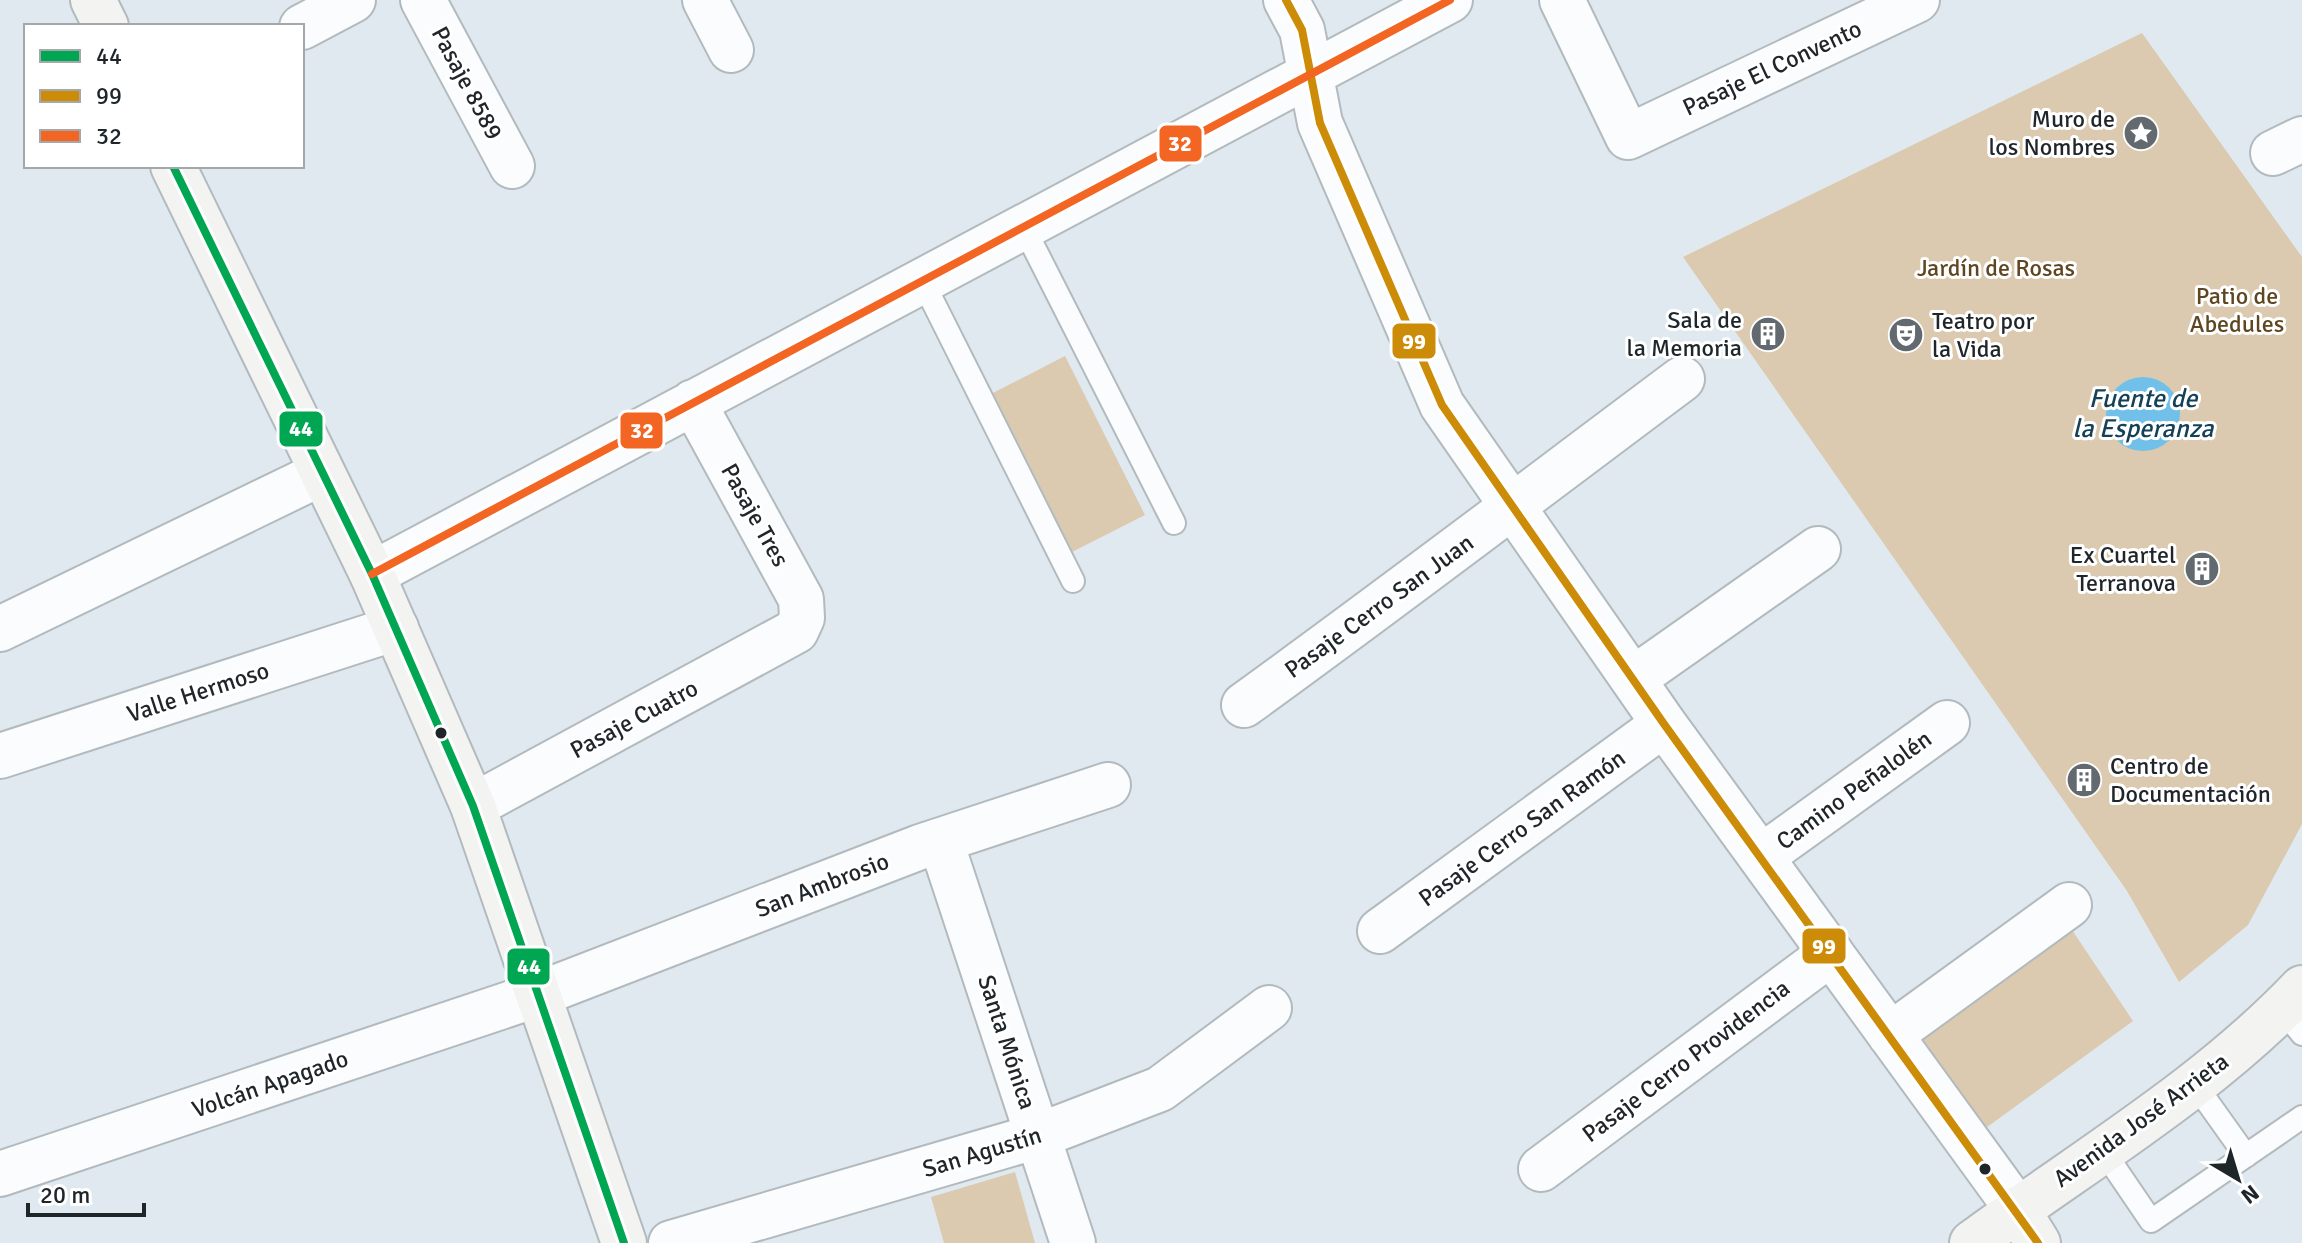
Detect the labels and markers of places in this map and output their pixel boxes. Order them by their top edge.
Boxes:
place label: Muro de los Nombres [1988,104,2115,162]
place icon: Muro de los Nombres [2122,114,2160,152]
place label: Sala de la Memoria [1627,305,1742,363]
place label: Teatro por la Vida [1932,306,2034,364]
building icon: Sala de la Memoria [1749,315,1787,353]
theatre icon: Teatro por la Vida [1887,316,1925,354]
place label: Ex Cuartel Terranova [2070,540,2176,598]
building icon: Ex Cuartel Terranova [2183,550,2221,588]
unlabelled marker [433,725,449,741]
place label: Centro de Documentación [2110,751,2271,809]
building icon: Centro de Documentación [2065,761,2103,799]
unlabelled marker [1977,1161,1993,1177]

